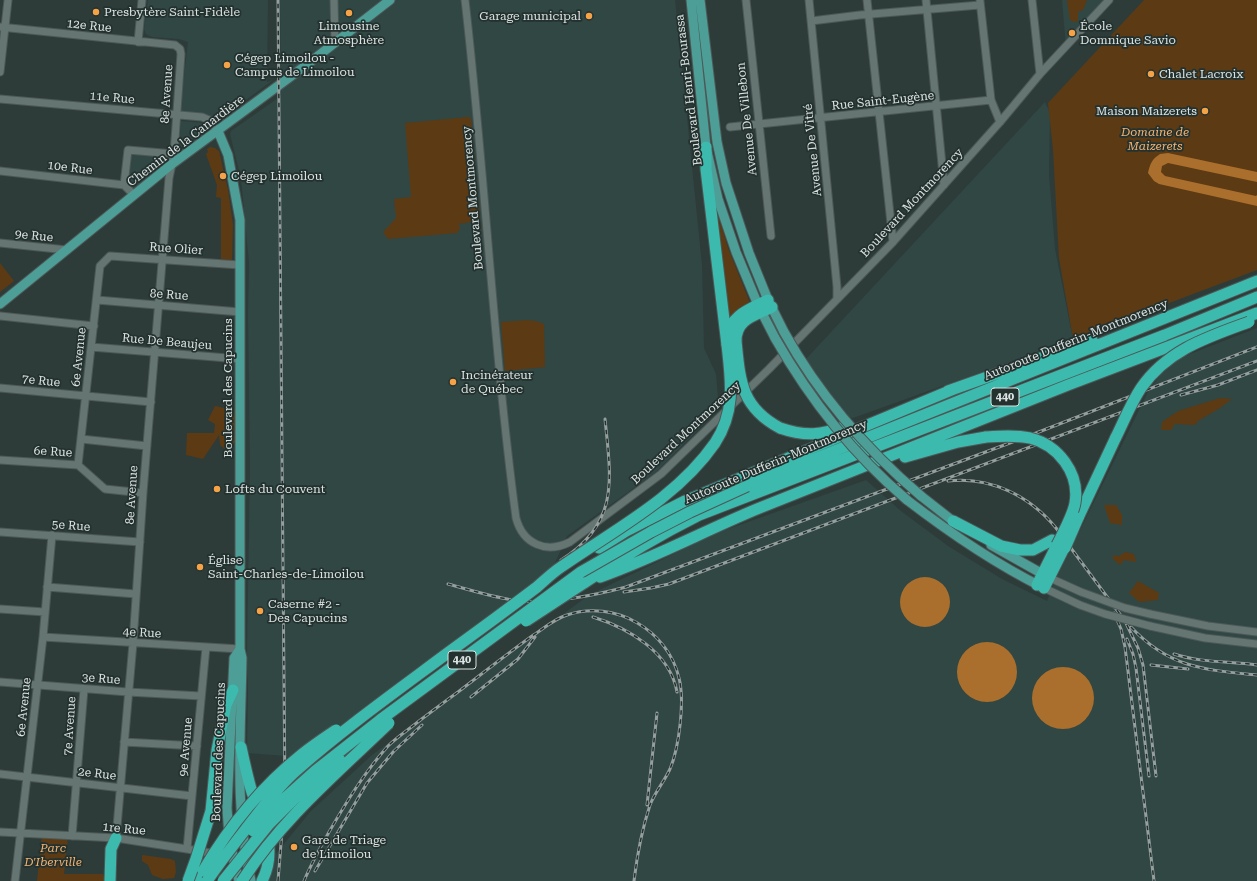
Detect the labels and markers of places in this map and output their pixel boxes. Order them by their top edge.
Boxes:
place label: Presbytère Saint-Fidèle [104,5,240,19]
marker: Presbytère Saint-Fidèle [91,7,101,17]
marker: Limousine Atmosphère [344,8,354,18]
place label: Garage municipal [479,9,581,23]
marker: Garage municipal [584,11,594,21]
place label: Limousine Atmosphère [314,19,384,47]
place label: École Domnique Savio [1080,19,1176,47]
marker: École Domnique Savio [1067,28,1077,38]
place label: Cégep Limoilou - Campus de Limoilou [235,51,354,79]
marker: Cégep Limoilou - Campus de Limoilou [222,60,232,70]
place label: Chalet Lacroix [1159,67,1243,81]
marker: Chalet Lacroix [1146,69,1156,79]
place label: Maison Maizerets [1096,104,1197,118]
marker: Maison Maizerets [1200,106,1210,116]
place label: Cégep Limoilou [231,169,322,183]
marker: Cégep Limoilou [218,171,228,181]
place label: Incinérateur de Québec [461,368,533,396]
marker: Incinérateur de Québec [448,377,458,387]
place label: Lofts du Couvent [225,482,325,496]
marker: Lofts du Couvent [212,484,222,494]
place label: Église Saint-Charles-de-Limoilou [208,553,364,581]
marker: Église Saint-Charles-de-Limoilou [195,562,205,572]
place label: Caserne #2 - Des Capucins [268,597,347,625]
marker: Caserne #2 - Des Capucins [255,606,265,616]
place label: Gare de Triage de Limoilou [302,833,386,861]
marker: Gare de Triage de Limoilou [289,842,299,852]

